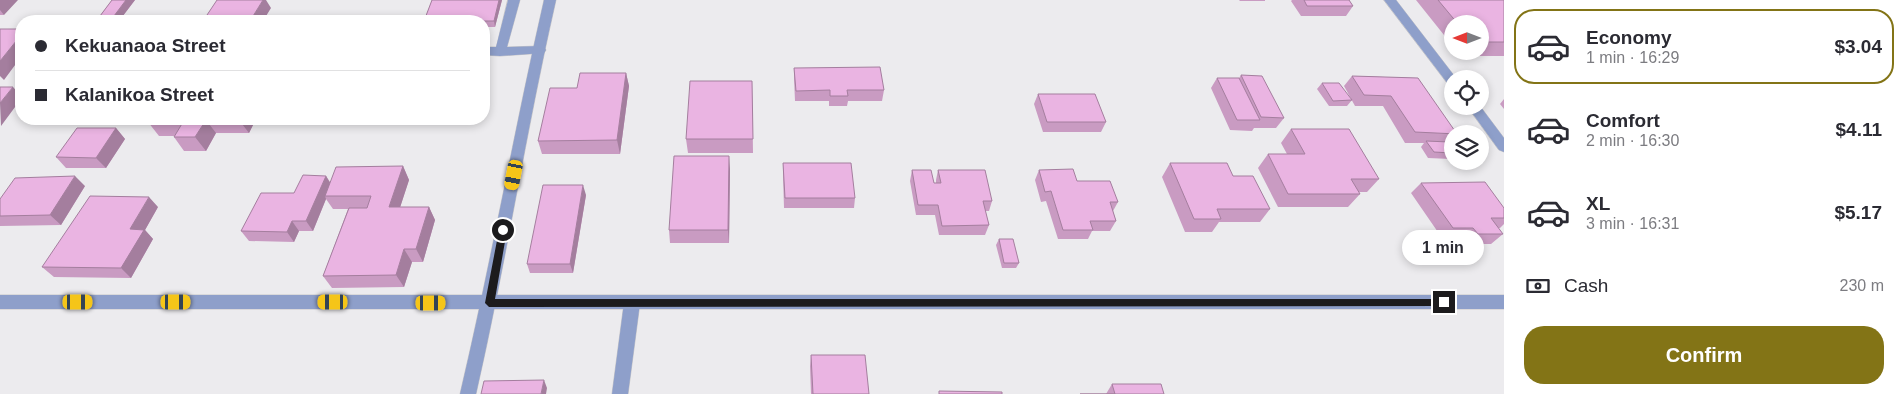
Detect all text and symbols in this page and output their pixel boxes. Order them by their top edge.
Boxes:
north arrow [1444,15,1489,60]
map controls [1444,15,1489,170]
icon: car [1526,24,1571,69]
text: Economy [1586,27,1672,48]
text: Kekuanaoa Street [65,35,226,56]
text: $3.04 [1834,36,1882,57]
text: 1 min · 16:29 [1586,49,1679,66]
button: locate [1444,70,1489,115]
text: Kalanikoa Street [65,84,214,105]
icon: car [1526,107,1571,152]
text: Comfort [1586,110,1660,131]
text: $4.11 [1836,119,1882,140]
button: layers [1444,125,1489,170]
text: 2 min · 16:30 [1586,132,1679,149]
car [503,159,524,191]
icon: car [1526,190,1571,235]
text: XL [1586,193,1610,214]
text: $5.17 [1834,202,1882,223]
text: 3 min · 16:31 [1586,215,1679,232]
route start [492,219,514,241]
callout: 1 min [1403,230,1485,264]
text: 1 min [1422,239,1464,256]
icon: cash [1524,272,1552,300]
text: Cash [1564,275,1608,296]
text: 230 m [1840,277,1884,294]
route end [1433,291,1455,313]
car [63,295,93,310]
car [161,295,191,310]
car [318,295,348,310]
car [416,296,446,311]
button: Confirm [1524,326,1884,384]

